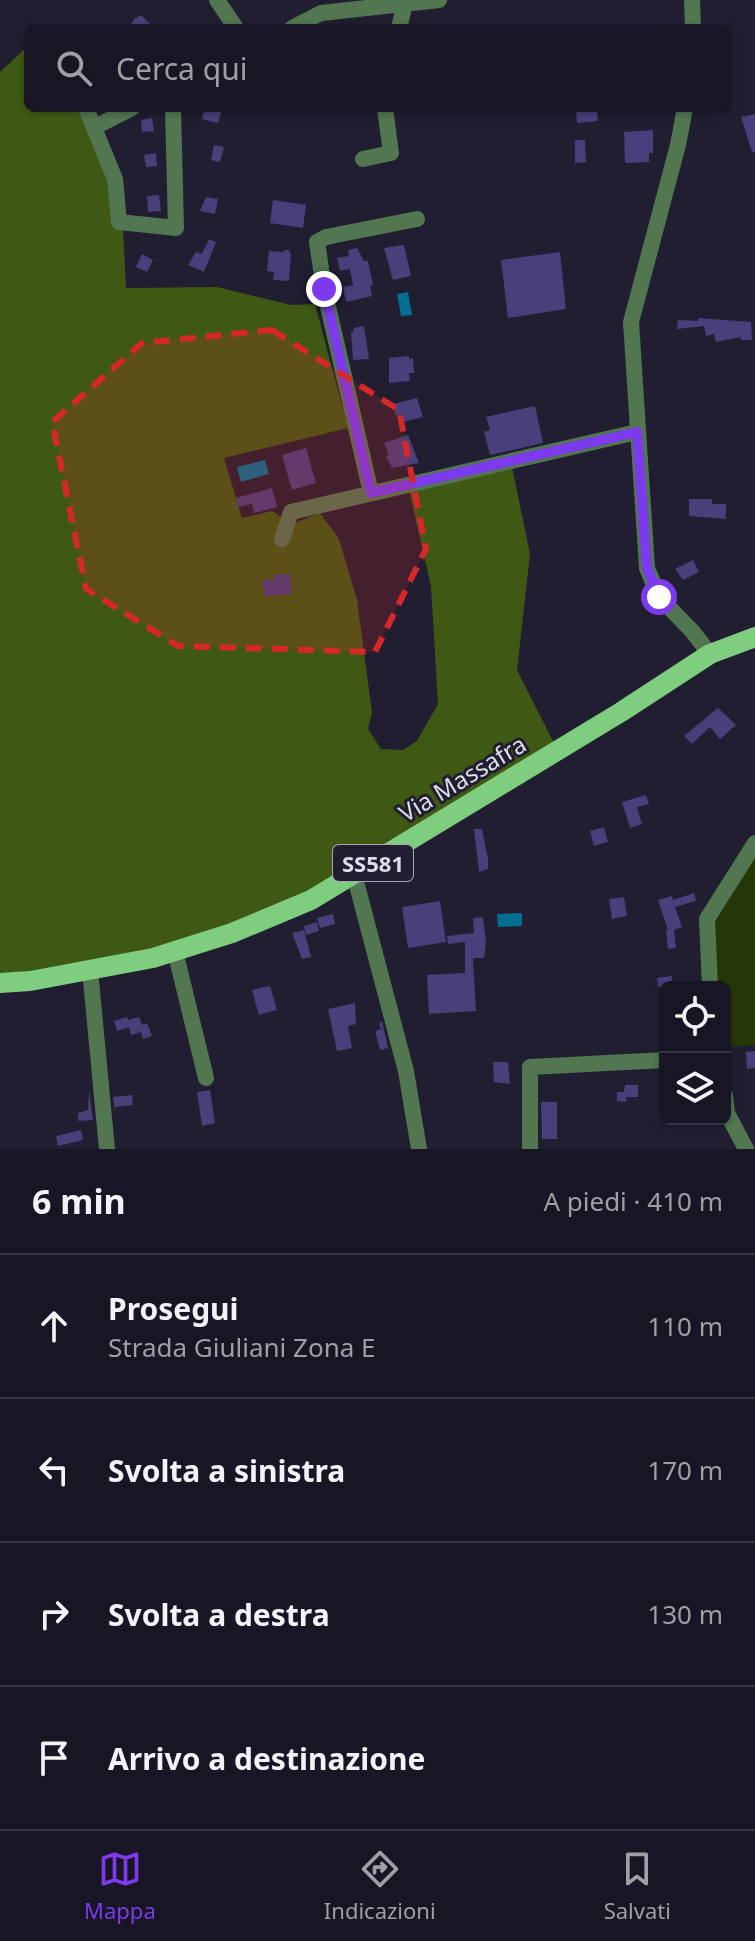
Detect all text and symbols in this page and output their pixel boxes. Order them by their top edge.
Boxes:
search box [24,24,731,112]
icon: search [52,46,96,90]
text: Cerca qui [116,48,247,89]
route end [306,271,342,307]
route start [641,579,677,615]
street label: Via Massafra [392,727,532,829]
road number: SS581 [333,845,413,881]
map controls [659,981,731,1125]
button: locate [659,981,731,1053]
button: layers [659,1053,731,1125]
text: 6 min [32,1178,126,1224]
text: A piedi · 410 m [543,1183,723,1219]
text: Prosegui [108,1288,239,1329]
icon: ahead [32,1304,76,1348]
text: 110 m [647,1308,723,1344]
text: Strada Giuliani Zona E [108,1329,376,1365]
icon: left [32,1448,76,1492]
text: Svolta a sinistra [108,1450,345,1491]
text: 170 m [647,1452,723,1488]
icon: right [32,1592,76,1636]
text: Svolta a destra [108,1594,330,1635]
text: 130 m [647,1596,723,1632]
icon: arrive [32,1736,76,1780]
text: Arrivo a destinazione [108,1738,425,1779]
tab: Mappa [84,1847,156,1925]
tab: Indicazioni [324,1847,436,1925]
tab: Salvati [604,1847,671,1925]

